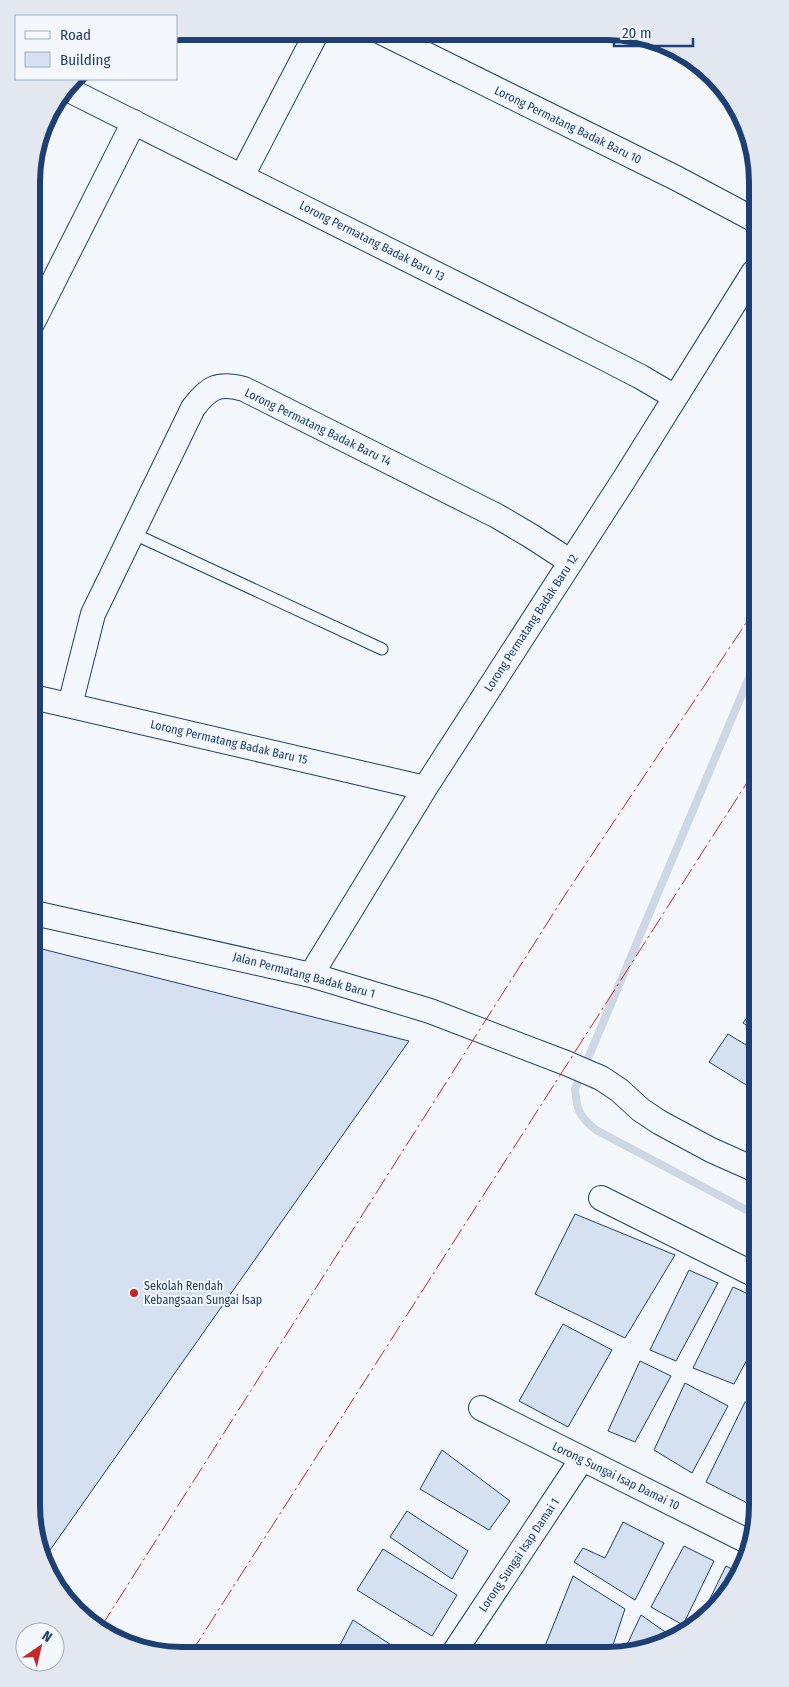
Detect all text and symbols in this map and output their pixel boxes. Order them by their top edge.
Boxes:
legend [15,15,178,80]
scale bar [614,15,693,47]
text: 20 m [622,24,652,42]
text: Road [60,26,91,44]
text: Building [60,51,111,69]
street label: Lorong Permatang Badak Baru 10 [492,83,644,167]
street label: Lorong Permatang Badak Baru 13 [297,198,447,284]
street label: Lorong Permatang Badak Baru 14 [242,385,394,469]
street label: Lorong Permatang Badak Baru 12 [481,552,581,694]
street label: Lorong Permatang Badak Baru 15 [149,717,310,767]
street label: Jalan Permatang Badak Baru 1 [231,949,377,1001]
place label: Sekolah Rendah Kebangsaan Sungai Isap [144,1279,262,1307]
marker: Sekolah Rendah Kebangsaan Sungai Isap [128,1287,140,1299]
street label: Lorong Sungai Isap Damai 10 [550,1439,682,1513]
street label: Lorong Sungai Isap Damai 1 [476,1496,562,1614]
north arrow [15,1622,65,1672]
text: N [39,1627,55,1646]

